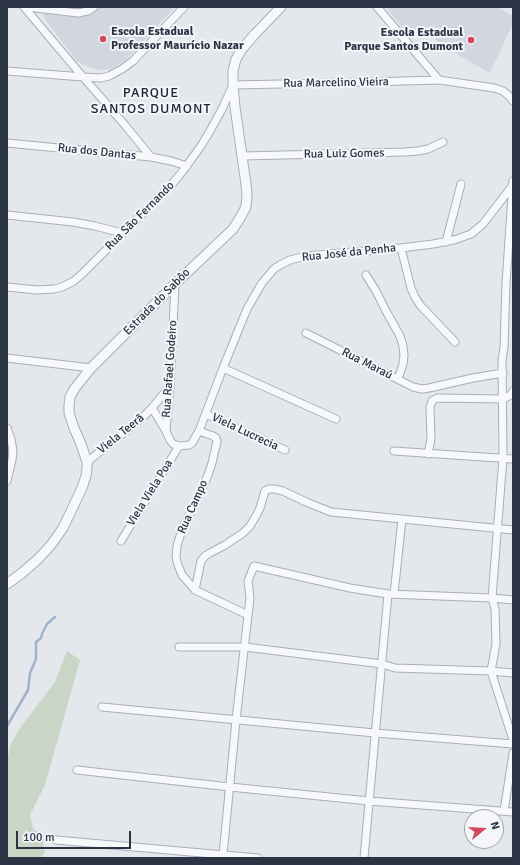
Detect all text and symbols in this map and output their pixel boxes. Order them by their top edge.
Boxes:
place label: Escola Estadual Professor Maurício Nazar [111,25,244,53]
place label: Escola Estadual Parque Santos Dumont [344,26,463,54]
marker: Escola Estadual Professor Maurício Nazar [98,34,108,44]
marker: Escola Estadual Parque Santos Dumont [466,35,476,45]
street label: Rua Marcelino Vieira [283,75,389,91]
district label: PARQUE SANTOS DUMONT [91,85,211,118]
street label: Rua dos Dantas [57,141,137,163]
street label: Rua Luiz Gomes [304,146,384,162]
street label: Rua São Fernando [102,178,178,254]
street label: Rua José da Penha [301,241,397,265]
street label: Estrada do Sabôo [121,266,193,338]
street label: Rua Rafael Godeiro [159,320,181,418]
street label: Rua Maraú [339,345,395,383]
street label: Viela Lucrecia [209,410,281,454]
street label: Viela Teerã [95,411,147,457]
street label: Viela Viela Poa [124,457,176,529]
street label: Rua Campo [175,478,211,536]
north arrow [464,809,504,849]
text: N [488,820,502,831]
scale bar [18,823,133,849]
text: 100 m [23,830,55,845]

